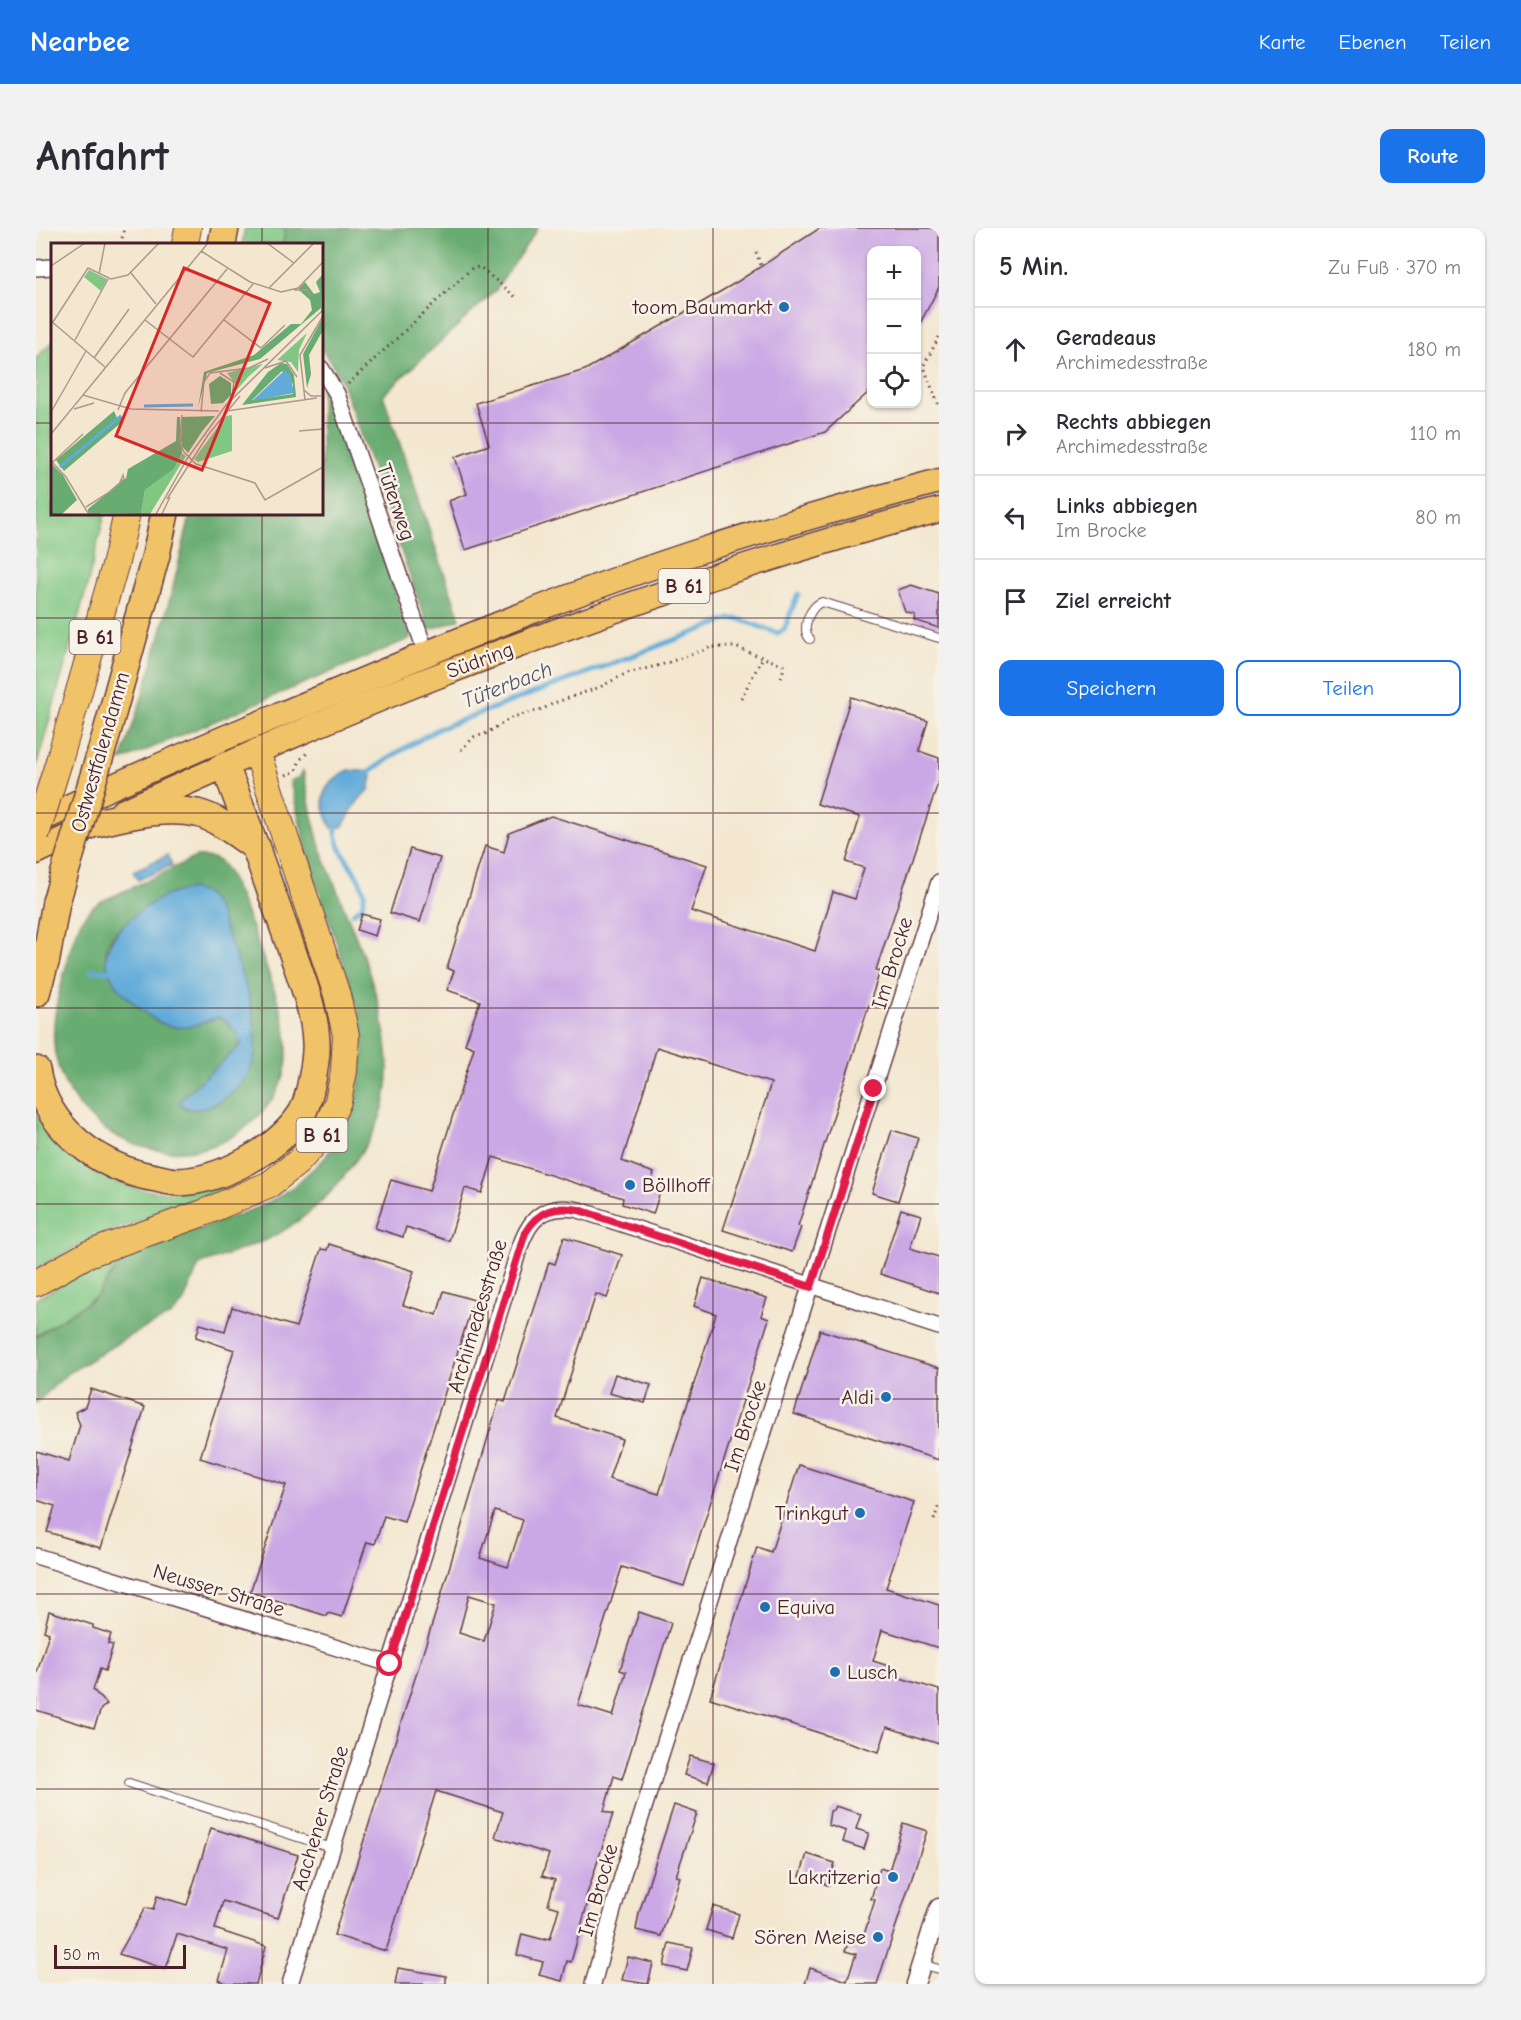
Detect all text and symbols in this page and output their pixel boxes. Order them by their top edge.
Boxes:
text: Nearbee [30,26,130,58]
text: Karte [1259,30,1306,54]
text: Ebenen [1339,30,1407,54]
text: Teilen [1440,30,1491,54]
button: Route [1380,129,1485,183]
text: Anfahrt [36,132,169,181]
inset map [51,243,322,514]
map controls [867,246,921,408]
button: + [867,246,921,300]
text: 5 Min. [999,252,1068,282]
text: Zu Fuß · 370 m [1328,256,1461,279]
place label: toom Baumarkt [632,295,773,319]
marker: toom Baumarkt [777,300,791,314]
button: − [867,300,921,354]
text: Geradeaus [1056,325,1156,351]
icon: ahead [999,333,1032,366]
text: 180 m [1407,338,1461,361]
text: Archimedesstraße [1056,351,1208,374]
button: locate [867,354,921,408]
text: Rechts abbiegen [1056,409,1211,435]
icon: right [999,417,1032,450]
text: 110 m [1410,422,1461,445]
text: Archimedesstraße [1056,435,1208,458]
street label: Tüterweg [372,460,420,544]
text: Links abbiegen [1056,493,1198,519]
icon: left [999,501,1032,534]
text: 80 m [1415,506,1461,529]
text: Im Brocke [1056,519,1147,542]
road number: B 61 [658,569,710,603]
icon: arrive [999,585,1032,618]
text: Ziel erreicht [1056,588,1171,614]
road number: B 61 [70,620,120,654]
street label: Südring [443,637,517,683]
water label: Tüterbach [458,656,556,714]
button: Speichern [999,660,1224,716]
button: Teilen [1236,660,1461,716]
street label: Ostwestfalendamm [66,669,134,835]
street label: Im Brocke [867,914,917,1012]
route end [860,1075,886,1101]
road number: B 61 [296,1118,348,1152]
place label: Böllhoff [642,1173,710,1197]
marker: Böllhoff [623,1178,637,1192]
street label: Archimedesstraße [442,1236,512,1396]
street label: Im Brocke [719,1377,771,1475]
place label: Aldi [841,1385,874,1409]
marker: Aldi [879,1390,893,1404]
place label: Trinkgut [775,1501,849,1525]
marker: Trinkgut [853,1506,867,1520]
street label: Neusser Straße [150,1559,288,1621]
place label: Equiva [777,1595,835,1619]
marker: Equiva [758,1600,772,1614]
route start [376,1650,402,1676]
place label: Lusch [847,1660,898,1684]
marker: Lusch [828,1665,842,1679]
street label: Aachener Straße [287,1743,353,1893]
street label: Im Brocke [573,1841,623,1939]
place label: Lakritzeria [788,1865,881,1889]
marker: Lakritzeria [886,1870,900,1884]
place label: Sören Meise [754,1925,866,1949]
marker: Sören Meise [871,1930,885,1944]
scale bar [54,1942,186,1970]
text: 50 m [63,1946,100,1964]

